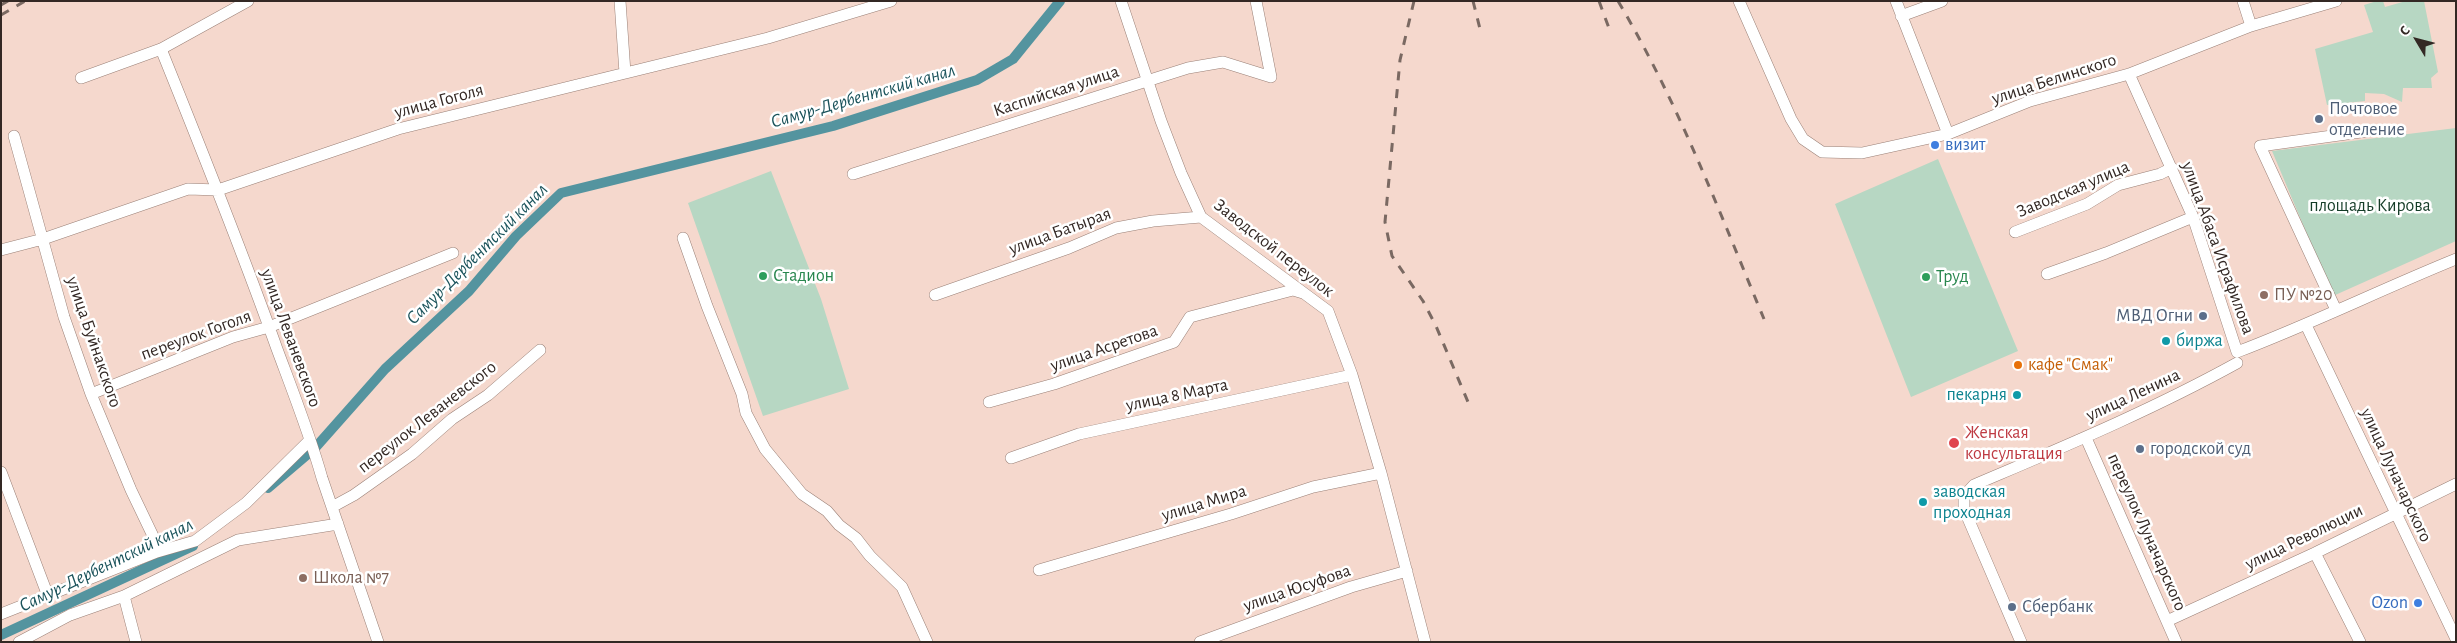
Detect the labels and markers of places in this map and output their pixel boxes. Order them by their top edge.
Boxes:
place label: Почтовое отделение [2329,98,2405,140]
marker: Почтовое отделение [2313,113,2325,125]
place label: визит [1945,134,1985,156]
marker: визит [1929,139,1941,151]
place label: Стадион [773,265,834,287]
place label: Труд [1936,266,1969,288]
marker: Стадион [757,270,769,282]
marker: Труд [1920,271,1932,283]
place label: ПУ №20 [2274,284,2332,306]
marker: ПУ №20 [2258,289,2270,301]
place label: МВД Огни [2116,305,2193,327]
marker: МВД Огни [2197,310,2209,322]
place label: биржа [2176,330,2223,352]
marker: биржа [2160,335,2172,347]
place label: кафе "Смак" [2028,354,2113,376]
marker: кафе "Смак" [2012,359,2024,371]
place label: пекарня [1946,384,2007,406]
marker: пекарня [2011,389,2023,401]
place label: Женская консультация [1965,422,2063,464]
marker: Женская консультация [1947,436,1961,450]
place label: городской суд [2150,438,2251,460]
marker: городской суд [2134,443,2146,455]
place label: заводская проходная [1933,481,2011,524]
marker: заводская проходная [1917,496,1929,508]
place label: Школа №7 [313,567,389,589]
marker: Школа №7 [297,572,309,584]
place label: Ozon [2371,592,2408,614]
place label: Сбербанк [2022,596,2093,618]
marker: Ozon [2412,597,2424,609]
marker: Сбербанк [2006,601,2018,613]

